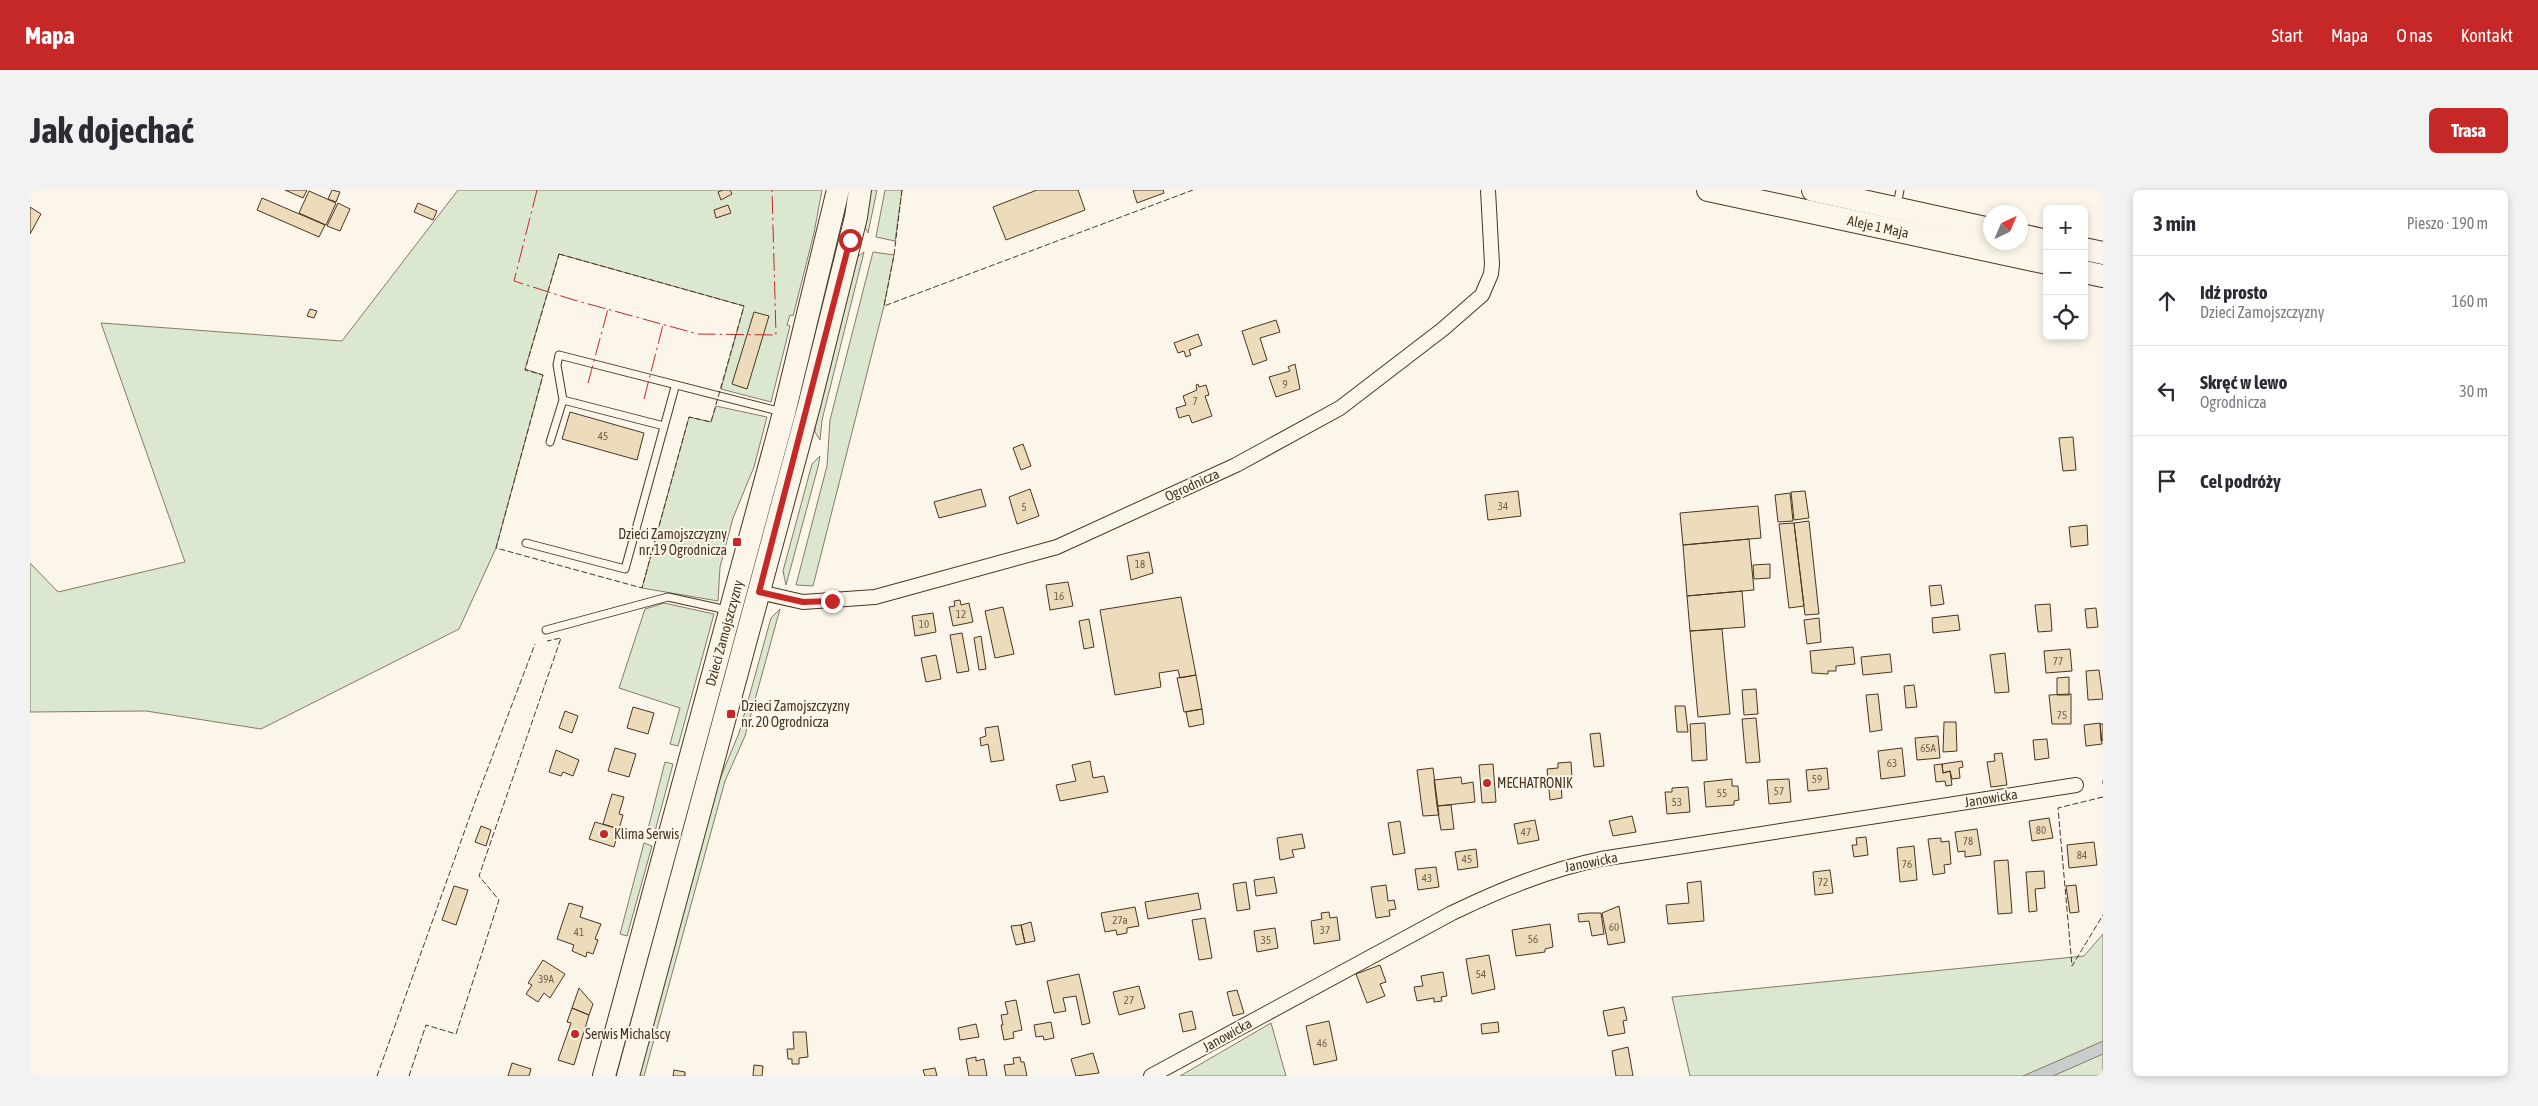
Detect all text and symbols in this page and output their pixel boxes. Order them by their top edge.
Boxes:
text: Mapa [25,22,75,49]
text: Start [2271,25,2303,46]
text: Mapa [2331,25,2368,46]
text: O nas [2396,25,2433,46]
text: Kontakt [2461,25,2513,46]
button: Trasa [2429,108,2508,153]
text: Jak dojechać [30,110,194,150]
north arrow [1983,205,2028,250]
map controls [2043,205,2088,340]
button: + [2043,205,2088,250]
text: 3 min [2153,211,2196,235]
street label: Aleje 1 Maja [1846,212,1910,241]
text: Pieszo · 190 m [2407,214,2488,232]
route start [839,229,862,252]
button: − [2043,250,2088,295]
text: Idź prosto [2200,281,2268,303]
icon: ahead [2153,287,2181,315]
text: 160 m [2452,292,2488,310]
button: locate [2043,295,2088,340]
text: Dzieci Zamojszczyzny [2200,303,2324,321]
text: Skręć w lewo [2200,371,2287,393]
icon: left [2153,377,2181,405]
house number: 9 [1282,378,1288,390]
text: 30 m [2459,382,2488,400]
text: Ogrodnicza [2200,393,2267,411]
house number: 7 [1192,395,1198,407]
house number: 45 [598,430,608,442]
street label: Ogrodnicza [1162,465,1222,505]
icon: arrive [2153,467,2181,495]
text: Cel podróży [2200,470,2281,492]
house number: 34 [1498,500,1508,512]
house number: 5 [1021,501,1027,513]
place label: Dzieci Zamojszczyzny nr. 19 Ogrodnicza [618,526,727,558]
marker: Dzieci Zamojszczyzny nr. 19 Ogrodnicza [731,536,743,548]
house number: 18 [1135,558,1145,570]
street label: Dzieci Zamojszczyzny [702,578,746,688]
route end [821,590,844,613]
house number: 16 [1054,590,1064,602]
house number: 12 [956,608,966,620]
house number: 10 [919,618,929,630]
house number: 77 [2053,655,2063,667]
place label: Dzieci Zamojszczyzny nr. 20 Ogrodnicza [741,698,850,730]
marker: Dzieci Zamojszczyzny nr. 20 Ogrodnicza [725,708,737,720]
house number: 75 [2057,709,2067,721]
house number: 65A [1920,742,1936,754]
house number: 63 [1887,757,1897,769]
house number: 59 [1812,773,1822,785]
place label: MECHATRONIK [1497,775,1573,791]
marker: MECHATRONIK [1481,777,1493,789]
house number: 57 [1774,785,1784,797]
street label: Janowicka [1963,786,2019,810]
house number: 55 [1717,787,1727,799]
house number: 53 [1672,796,1682,808]
house number: 80 [2036,824,2046,836]
place label: Klima Serwis [614,826,679,842]
house number: 47 [1521,826,1531,838]
marker: Klima Serwis [598,828,610,840]
house number: 78 [1963,835,1973,847]
street label: Janowicka [1563,849,1619,875]
house number: 84 [2077,849,2087,861]
house number: 45 [1462,853,1472,865]
house number: 76 [1902,858,1912,870]
house number: 43 [1422,872,1432,884]
house number: 72 [1818,876,1828,888]
house number: 27a [1112,914,1128,926]
house number: 60 [1609,921,1619,933]
house number: 37 [1320,924,1330,936]
house number: 41 [574,926,584,938]
house number: 56 [1528,933,1538,945]
house number: 35 [1261,934,1271,946]
house number: 54 [1476,968,1486,980]
house number: 39A [538,973,554,985]
house number: 27 [1124,994,1134,1006]
street label: Janowicka [1200,1015,1254,1055]
place label: Serwis Michalscy [585,1026,671,1042]
marker: Serwis Michalscy [569,1028,581,1040]
house number: 46 [1317,1037,1327,1049]

